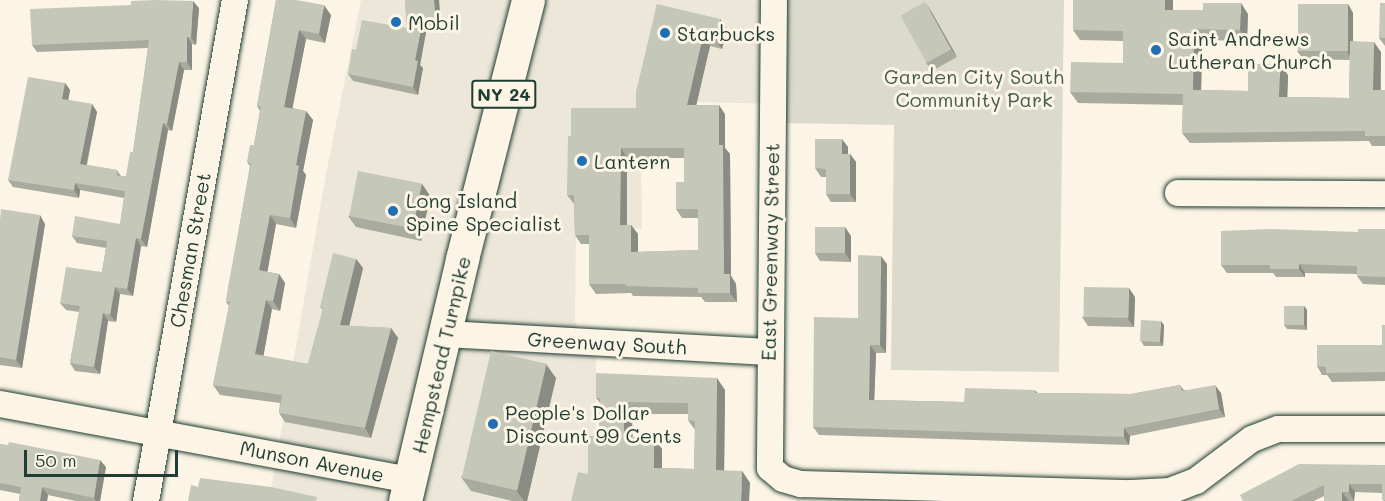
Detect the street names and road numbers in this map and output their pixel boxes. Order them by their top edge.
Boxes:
road number: NY 24 [471,79,537,109]
street label: East Greenway Street [756,143,784,361]
street label: Chesman Street [165,171,215,329]
street label: Hempstead Turnpike [407,254,475,456]
street label: Greenway South [527,327,687,359]
street label: Munson Avenue [238,435,386,487]

